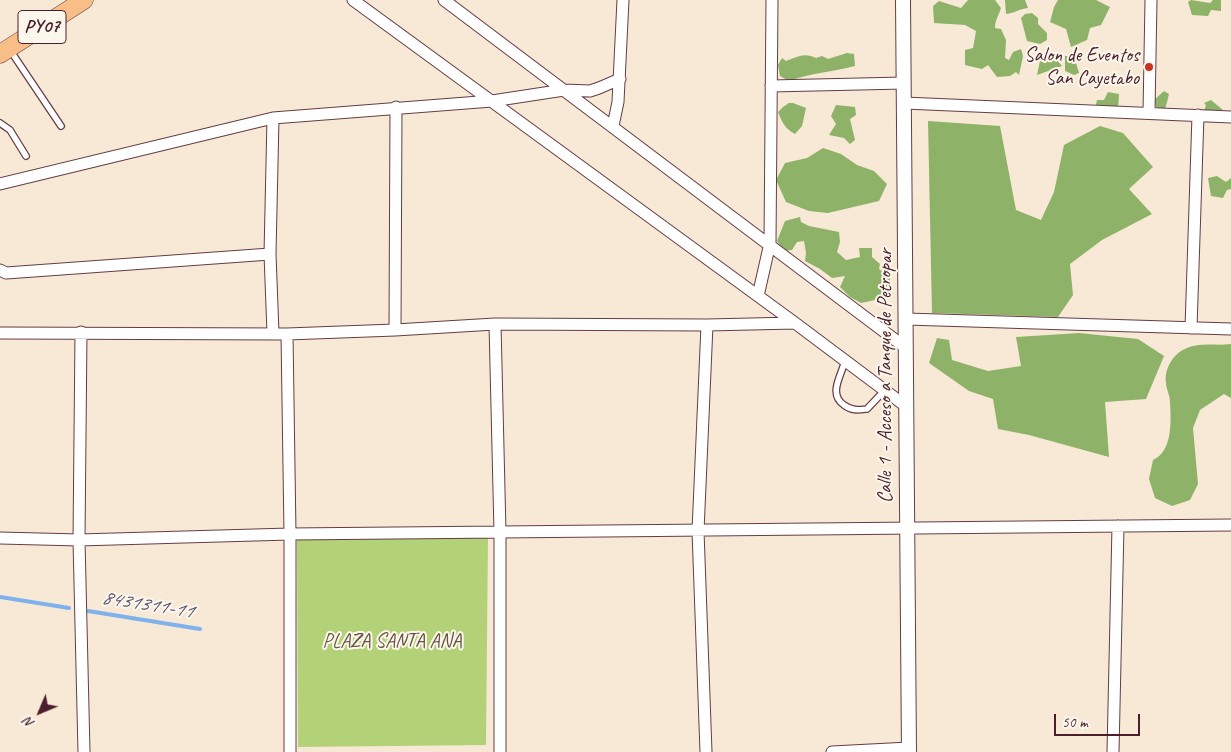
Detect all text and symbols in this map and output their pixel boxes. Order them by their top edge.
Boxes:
road number: PY07 [18,11,66,44]
place label: Salon de Eventos San Cayetabo [1024,44,1139,91]
marker: Salon de Eventos San Cayetabo [1143,61,1155,73]
street label: Calle 1 - Acceso a Tanque de Petropar [874,249,898,503]
water label: 8431311-11 [100,585,194,625]
park label: PLAZA SANTA ANA [322,630,462,654]
north arrow [15,687,65,737]
scale bar [1056,704,1142,736]
text: 50 m [1062,713,1088,732]
text: N [20,714,38,732]

